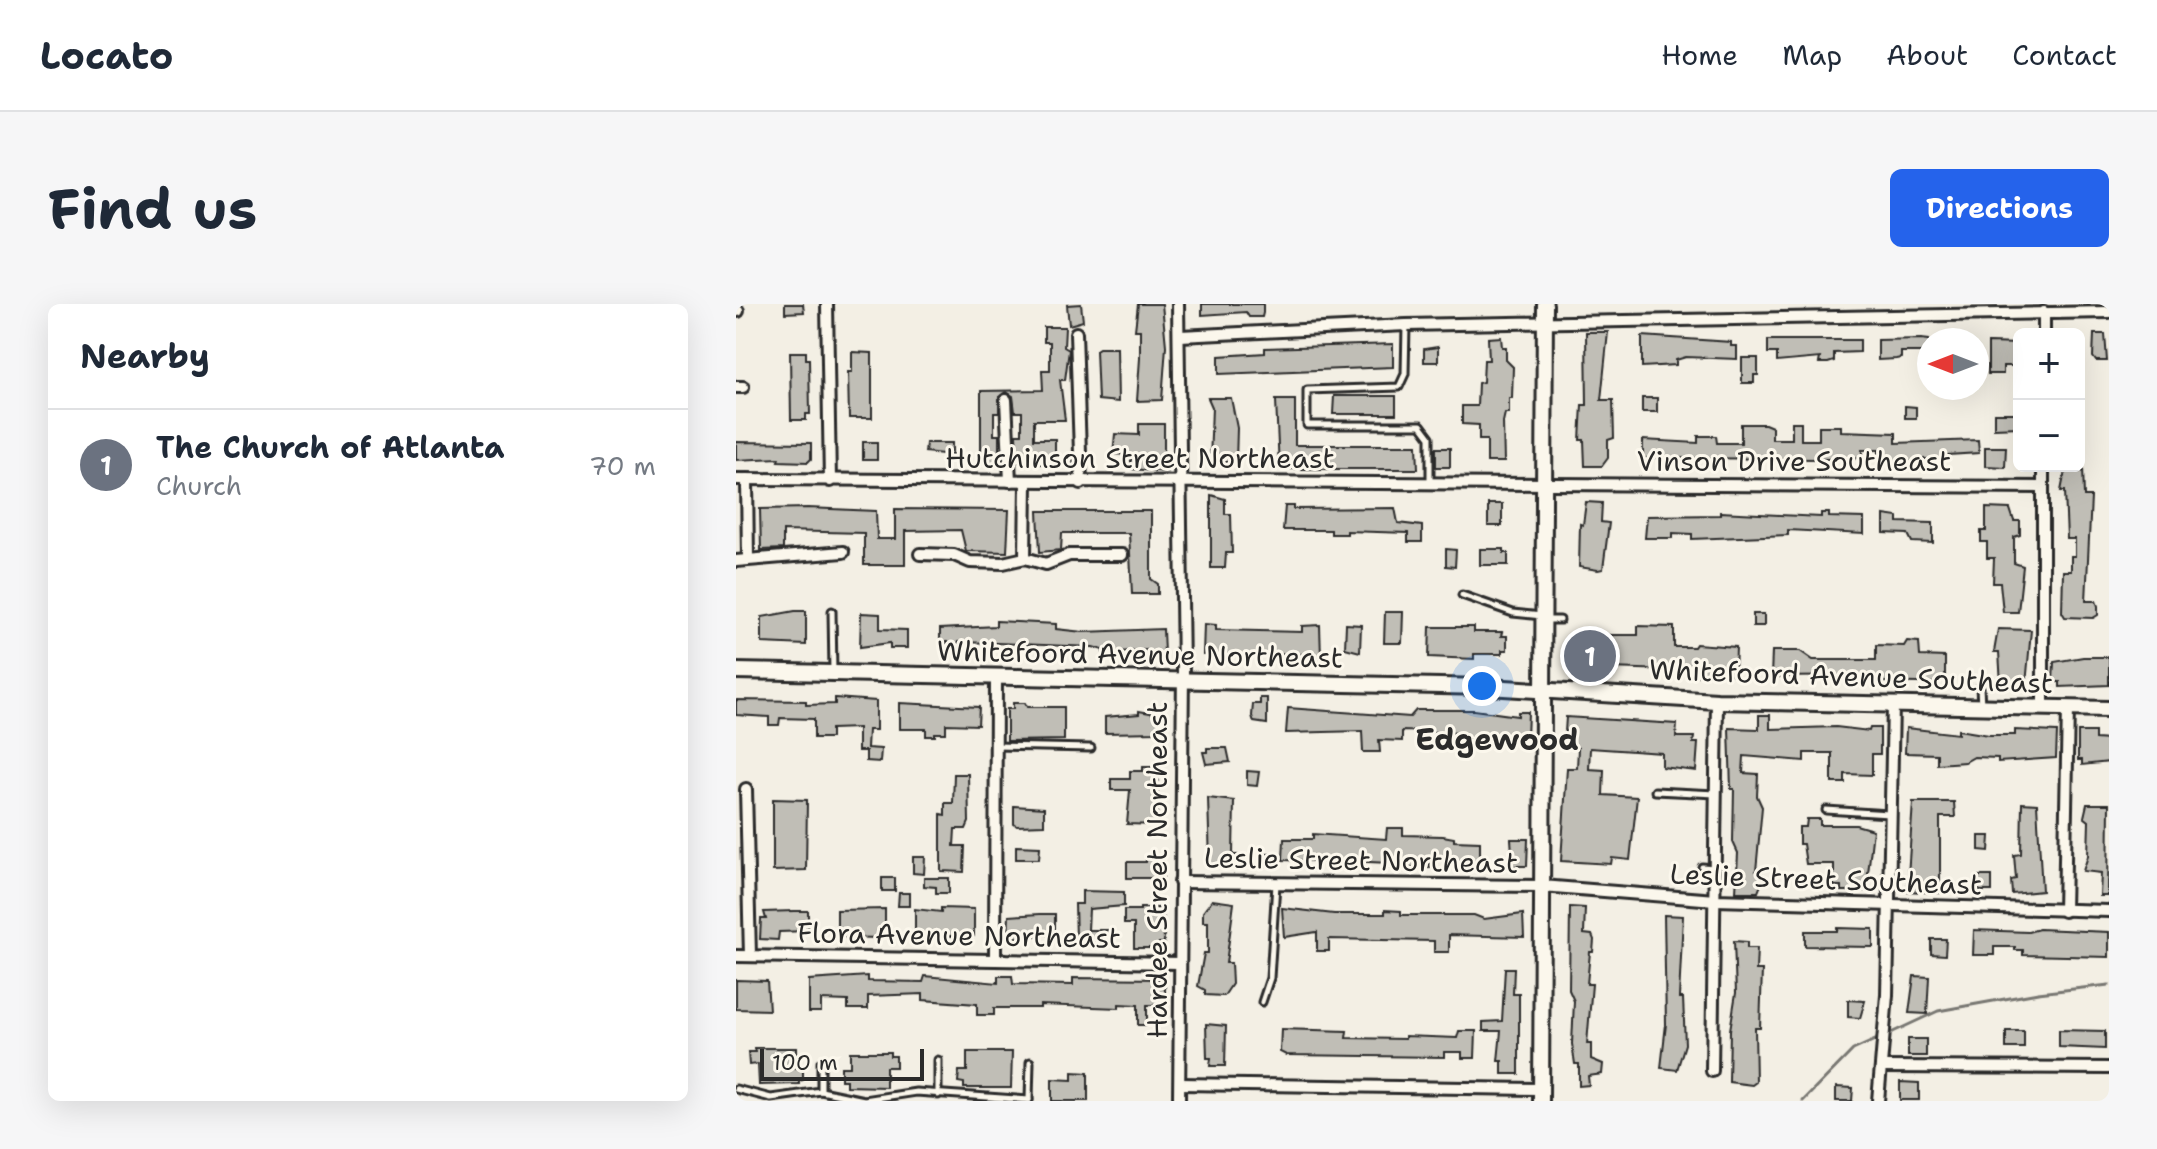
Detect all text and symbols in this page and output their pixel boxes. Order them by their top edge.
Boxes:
text: Locato [40,30,173,81]
text: Home [1661,36,1738,74]
text: Map [1782,36,1842,74]
text: About [1886,36,1968,74]
text: Contact [2012,36,2117,74]
button: Directions [1890,169,2109,247]
text: Find us [48,171,257,246]
north arrow [1917,328,1989,400]
map controls [2013,328,2085,472]
button: + [2013,328,2085,400]
text: Nearby [80,333,210,379]
button: − [2013,400,2085,472]
text: The Church of Atlanta [156,427,505,468]
street label: Hutchinson Street Northeast [945,439,1335,477]
street label: Vinson Drive Southeast [1637,442,1951,480]
text: 1 [100,448,112,483]
text: 70 m [589,448,656,483]
text: Church [156,468,242,503]
pin: 1 [1564,626,1616,686]
street label: Whitefoord Avenue Northeast [937,631,1343,677]
street label: Whitefoord Avenue Southeast [1648,650,2054,702]
your location [1462,666,1502,706]
street label: Hardee Street Northeast [1138,701,1176,1039]
district label: Edgewood [1415,719,1579,760]
street label: Leslie Street Northeast [1204,838,1518,882]
street label: Leslie Street Southeast [1669,855,1983,903]
street label: Flora Avenue Northeast [797,913,1121,957]
scale bar [760,1045,924,1081]
text: 100 m [772,1048,838,1077]

